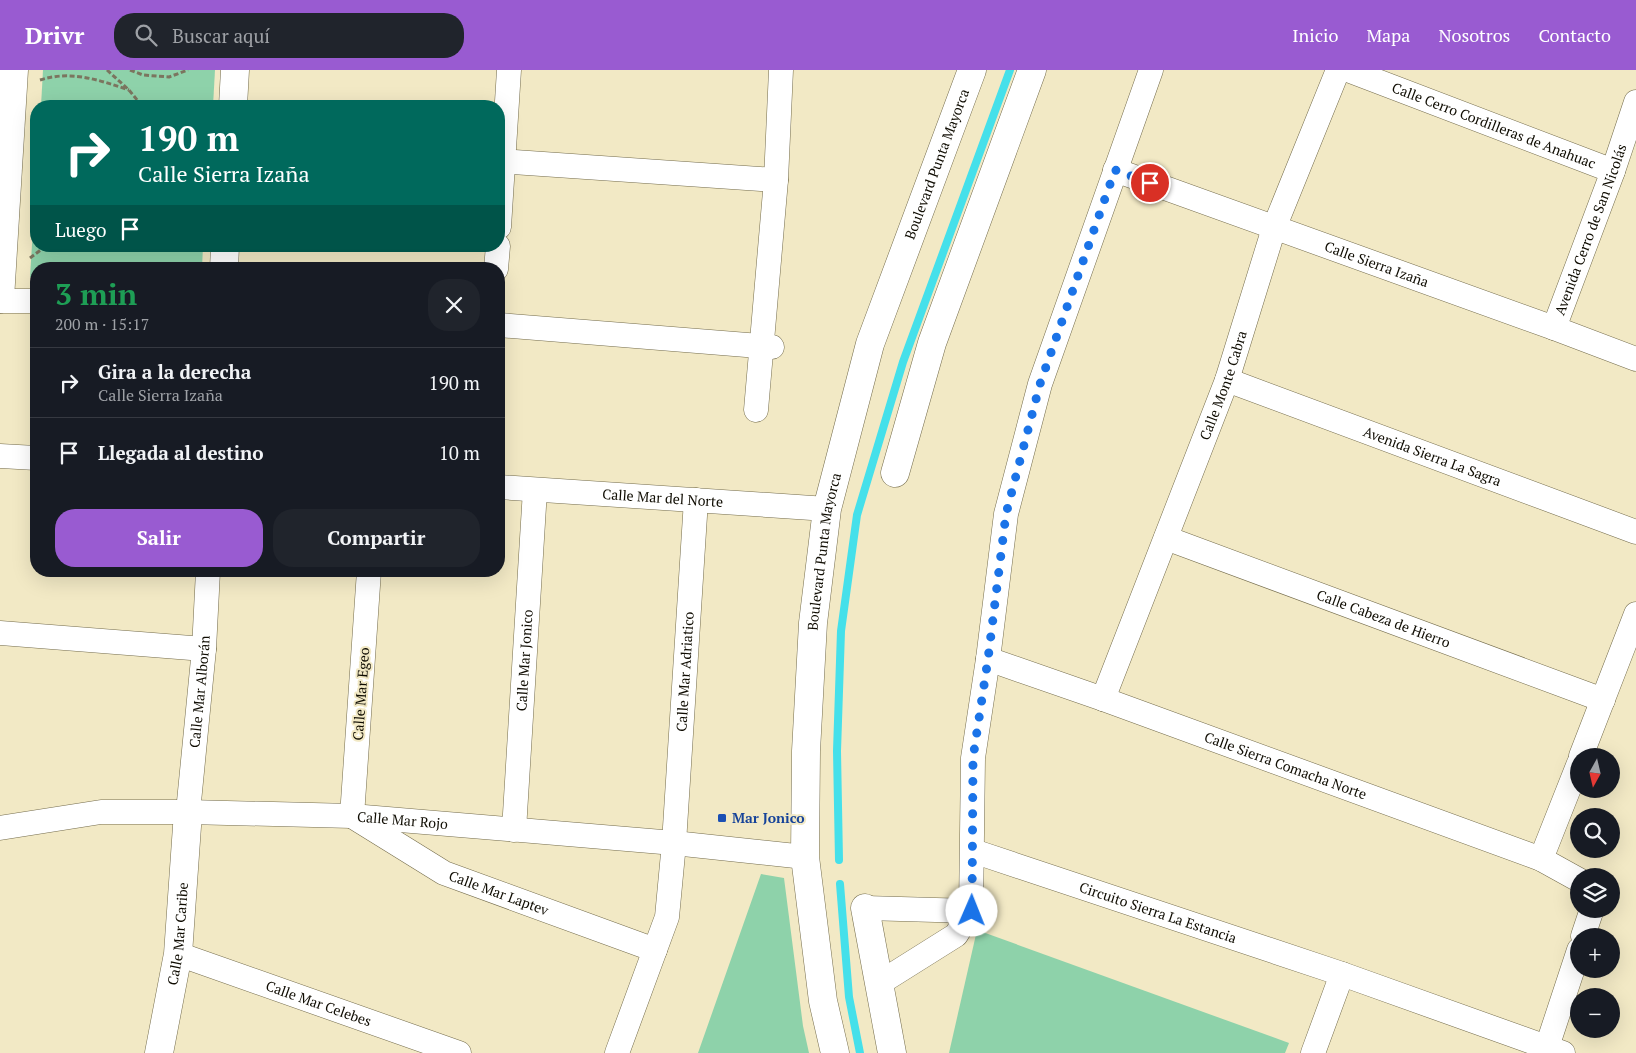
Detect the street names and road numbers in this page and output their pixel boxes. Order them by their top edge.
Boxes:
street label: Calle Cerro Cordilleras de Anahuac [1389,78,1599,173]
street label: Boulevard Punta Mayorca [900,86,973,242]
street label: Avenida Cerro de San Nicolás [1550,141,1630,318]
street label: Calle Sierra Izaña [1322,236,1431,291]
street label: Calle Monte Cabra [1195,328,1251,443]
street label: Avenida Sierra La Sagra [1361,421,1504,490]
street label: Boulevard Punta Mayorca [803,471,845,631]
street label: Calle Mar del Norte [602,484,724,511]
street label: Calle Cabeza de Hierro [1314,585,1453,652]
street label: Calle Mar Jonico [511,608,537,712]
street label: Calle Mar Adriatico [671,611,698,732]
street label: Calle Mar Alborán [184,634,214,749]
street label: Calle Mar Egeo [348,647,373,741]
street label: Calle Sierra Comacha Norte [1202,727,1369,804]
street label: Calle Mar Rojo [356,806,449,833]
street label: Calle Mar Laptev [446,866,552,920]
street label: Circuito Sierra La Estancia [1077,877,1239,947]
street label: Calle Mar Caribe [162,882,192,987]
street label: Calle Mar Celebes [263,976,374,1030]

